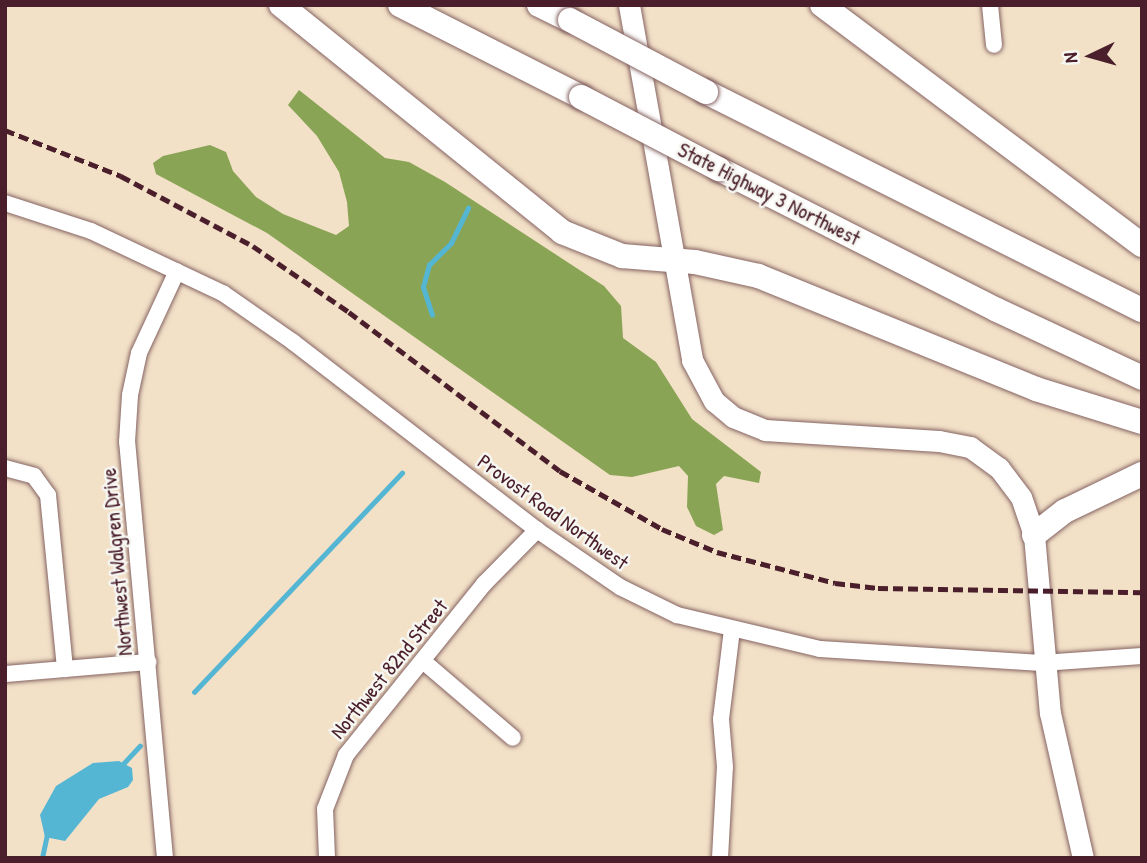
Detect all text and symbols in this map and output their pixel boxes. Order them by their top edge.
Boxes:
north arrow [1056,21,1126,91]
text: N [1057,52,1083,64]
street label: State Highway 3 Northwest [674,137,864,251]
street label: Provost Road Northwest [473,449,633,575]
street label: Northwest Walgren Drive [96,467,138,657]
street label: Northwest 82nd Street [325,594,453,744]

